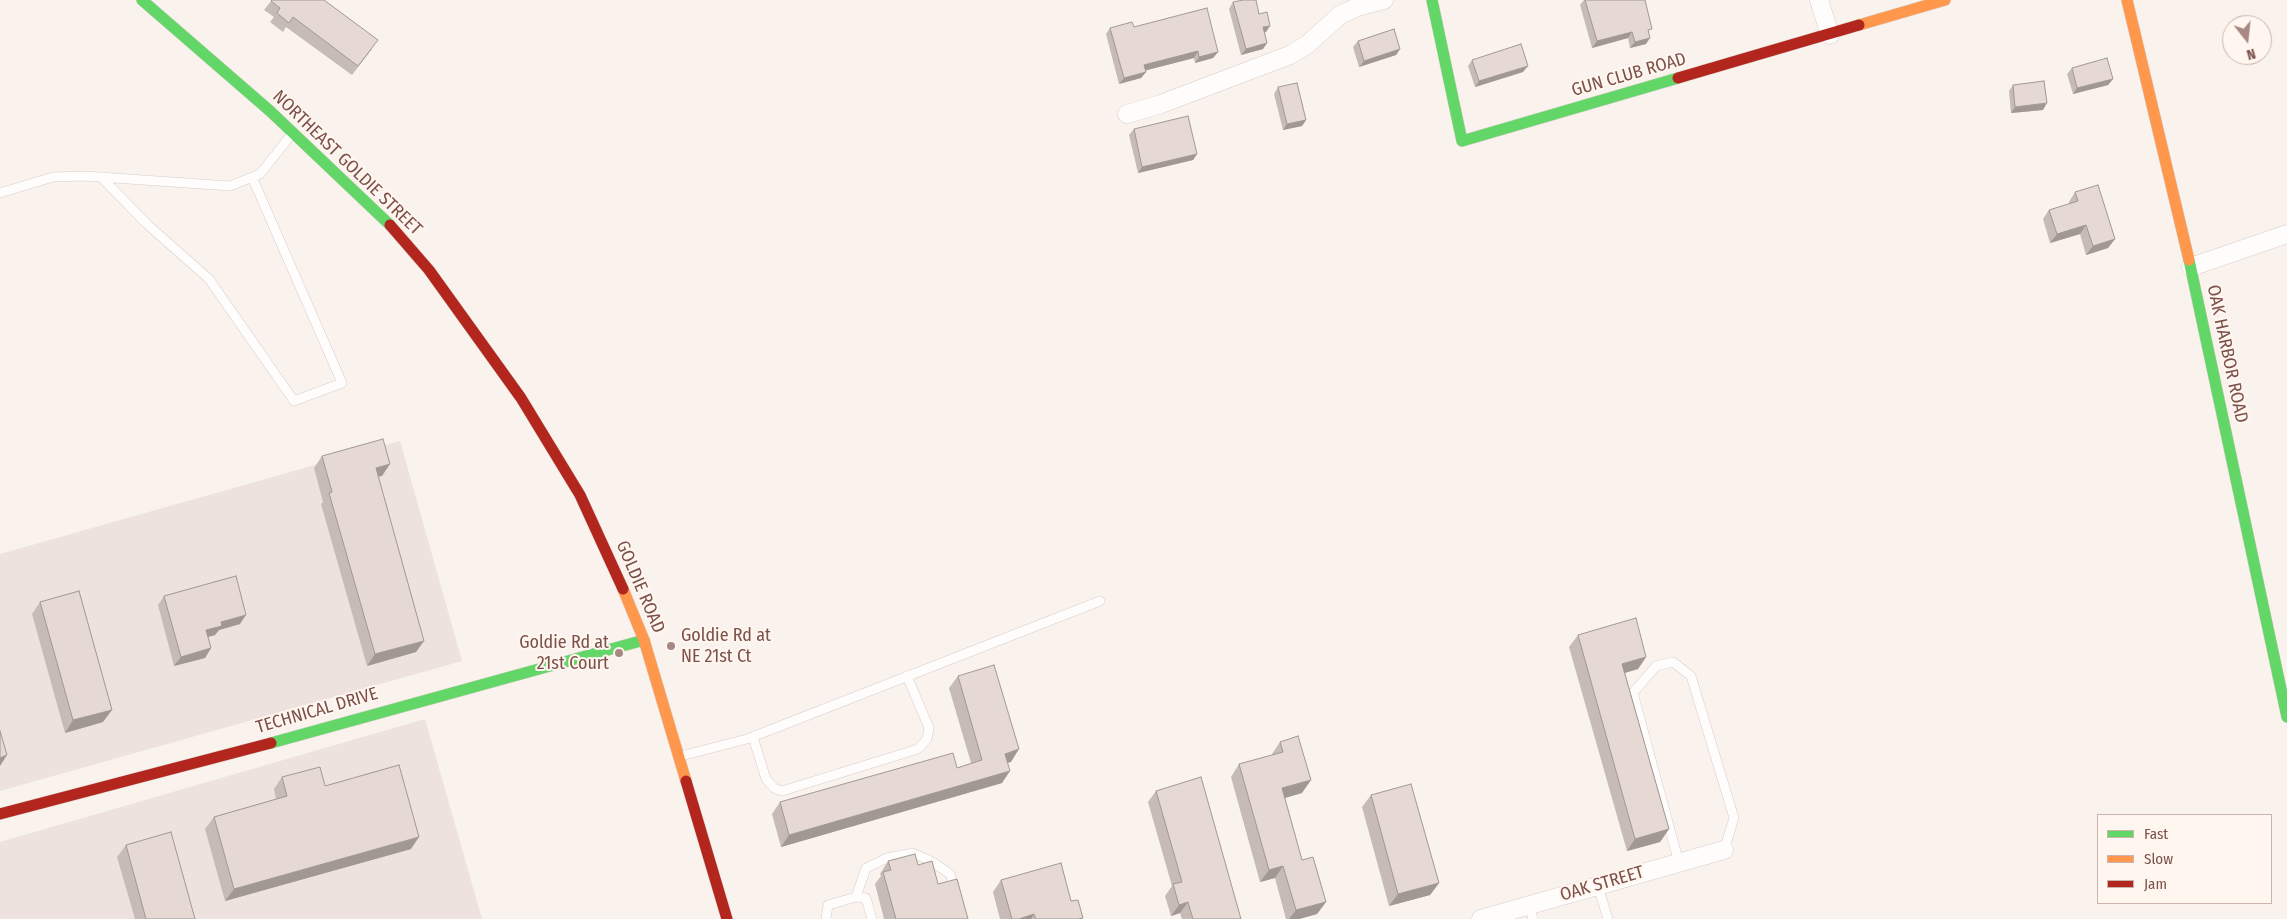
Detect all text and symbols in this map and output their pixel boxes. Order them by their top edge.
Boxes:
north arrow [2222,15,2272,65]
text: N [2245,45,2257,63]
street label: GUN CLUB ROAD [1569,48,1689,102]
street label: NORTHEAST GOLDIE STREET [268,86,426,240]
street label: OAK HARBOR ROAD [2202,283,2252,425]
street label: GOLDIE ROAD [611,538,669,636]
place label: Goldie Rd at NE 21st Ct [681,625,771,668]
place label: Goldie Rd at 21st Court [519,632,609,674]
marker: Goldie Rd at NE 21st Ct [665,640,677,652]
marker: Goldie Rd at 21st Court [613,647,625,659]
street label: TECHNICAL DRIVE [254,683,380,739]
legend [2097,814,2272,904]
text: Fast [2144,825,2168,843]
text: Slow [2144,850,2173,868]
street label: OAK STREET [1558,862,1646,906]
text: Jam [2144,875,2167,893]

